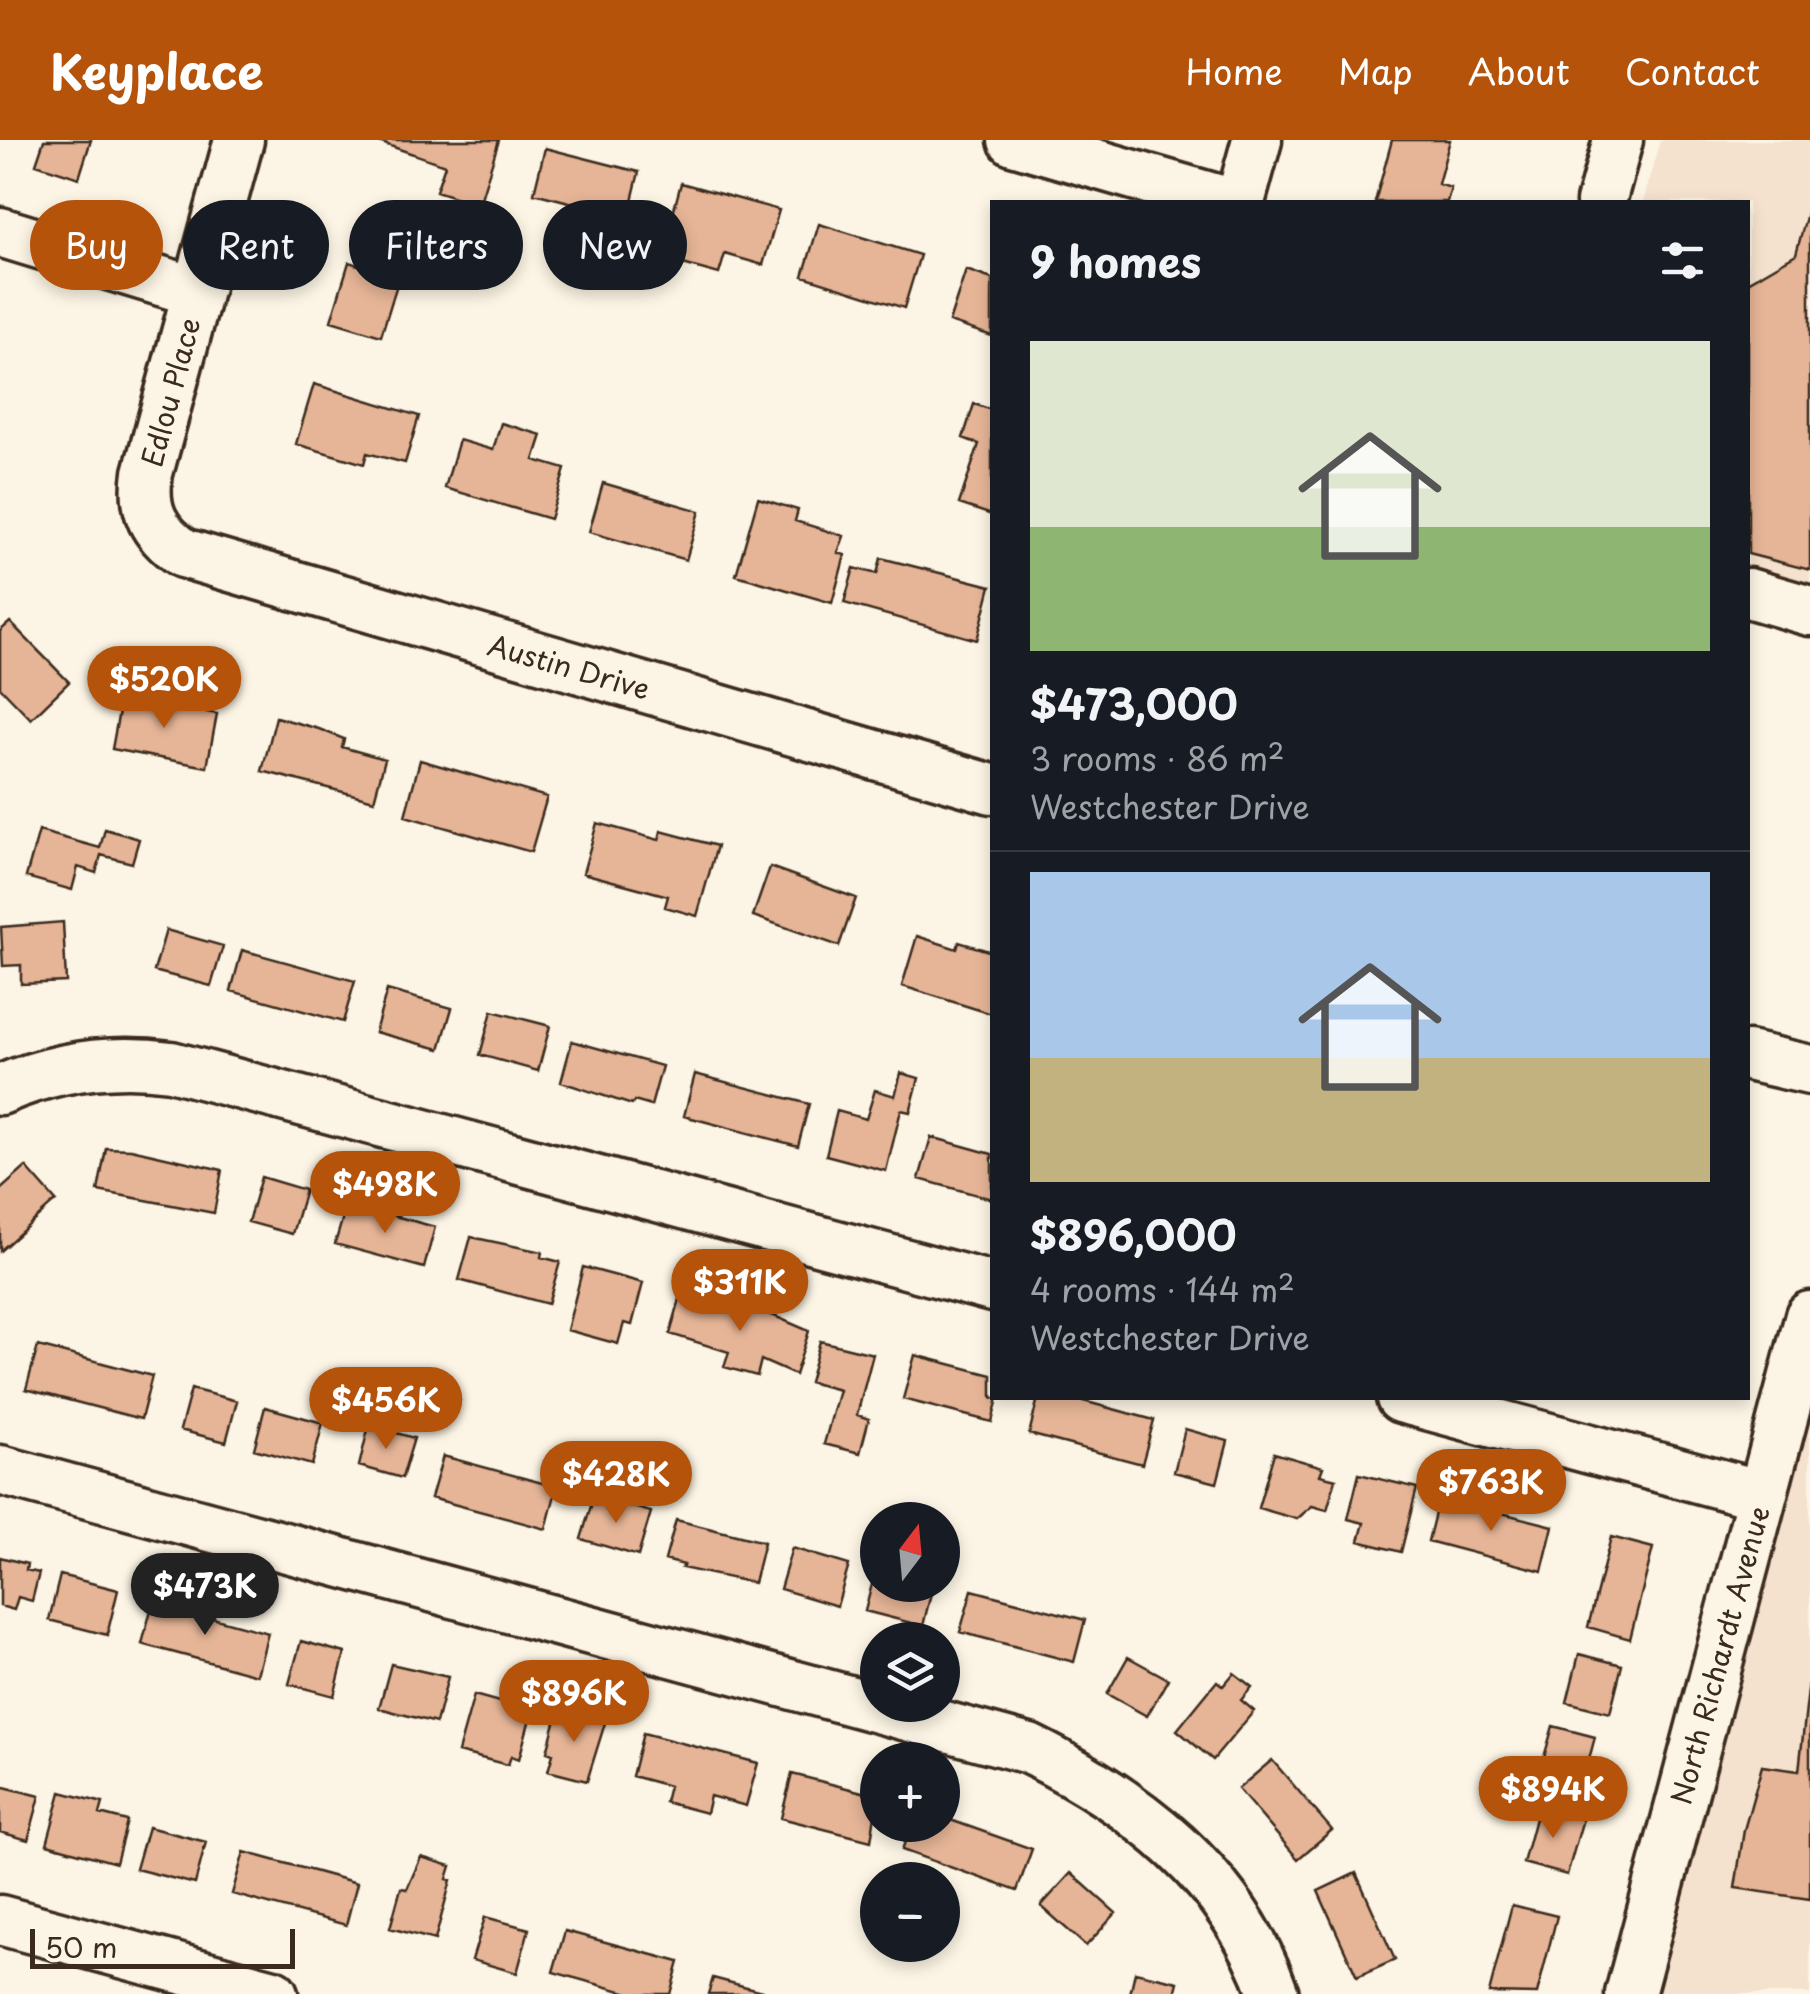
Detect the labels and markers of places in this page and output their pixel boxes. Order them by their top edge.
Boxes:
pin: $520K [94,646,234,731]
pin: $498K [315,1151,455,1236]
pin: $311K [670,1249,810,1334]
pin: $456K [316,1367,456,1452]
pin: $428K [546,1441,686,1526]
pin: $763K [1421,1449,1561,1534]
pin: $473K [135,1553,275,1638]
pin: $896K [504,1660,644,1745]
pin: $894K [1483,1756,1623,1841]

